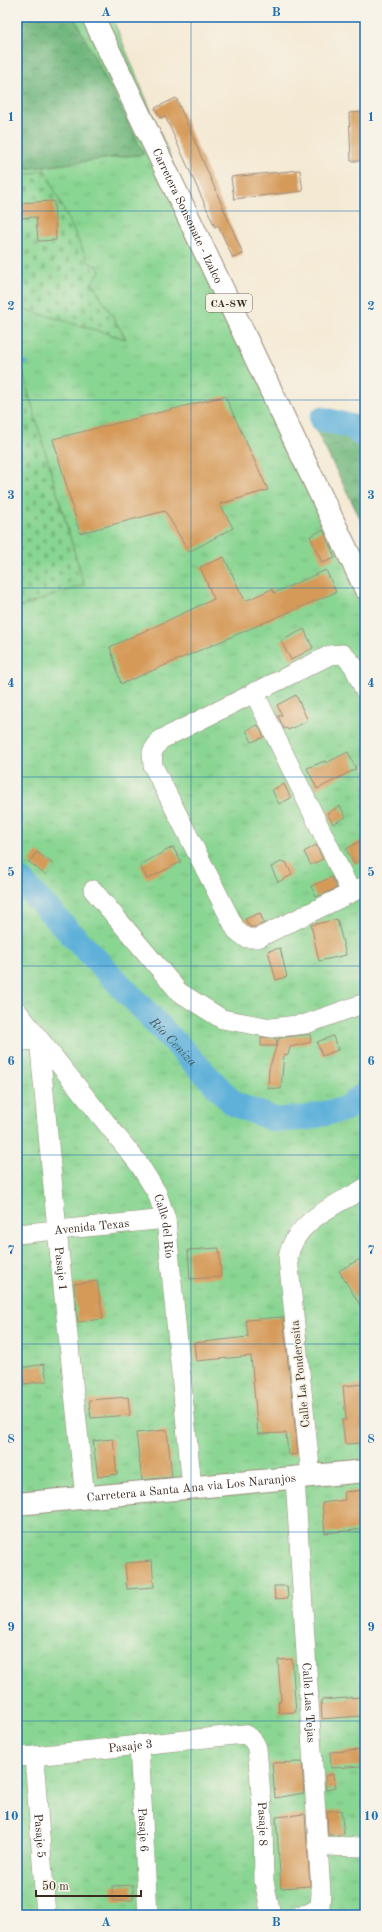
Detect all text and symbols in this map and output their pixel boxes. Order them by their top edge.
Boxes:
text: A [101,6,111,19]
text: B [271,6,281,19]
text: 1 [7,111,15,124]
text: 1 [367,111,375,124]
street label: Carretera Sonsonate - Izalco [149,147,224,286]
road number: CA-8W [206,294,252,312]
text: 2 [7,300,15,313]
text: 2 [367,300,375,313]
text: 3 [7,489,15,502]
text: 3 [367,489,375,502]
text: 4 [7,677,15,690]
text: 4 [367,677,375,690]
text: 5 [7,866,15,879]
text: 5 [367,866,375,879]
water label: Río Ceniza [146,1015,199,1069]
text: 6 [7,1055,15,1068]
text: 6 [367,1055,375,1068]
street label: Calle del Río [151,1193,175,1259]
street label: Avenida Texas [53,1218,130,1237]
text: 7 [7,1244,15,1257]
text: 7 [367,1244,375,1257]
street label: Pasaje 1 [52,1246,68,1292]
street label: Calle La Ponderosita [289,1320,313,1428]
text: 8 [7,1433,15,1446]
text: 8 [367,1433,375,1446]
street label: Carretera a Santa Ana via Los Naranjos [86,1473,296,1504]
text: 9 [7,1621,15,1634]
text: 9 [367,1621,375,1634]
street label: Calle Las Tejas [300,1662,317,1743]
street label: Pasaje 3 [108,1739,153,1755]
street label: Pasaje 8 [255,1801,268,1846]
street label: Pasaje 6 [135,1807,150,1852]
text: 10 [3,1810,19,1823]
text: 10 [363,1810,379,1823]
street label: Pasaje 5 [31,1813,48,1858]
scale bar [36,1872,141,1898]
text: 50 m [42,1880,69,1893]
text: A [101,1916,111,1929]
text: B [271,1916,281,1929]

